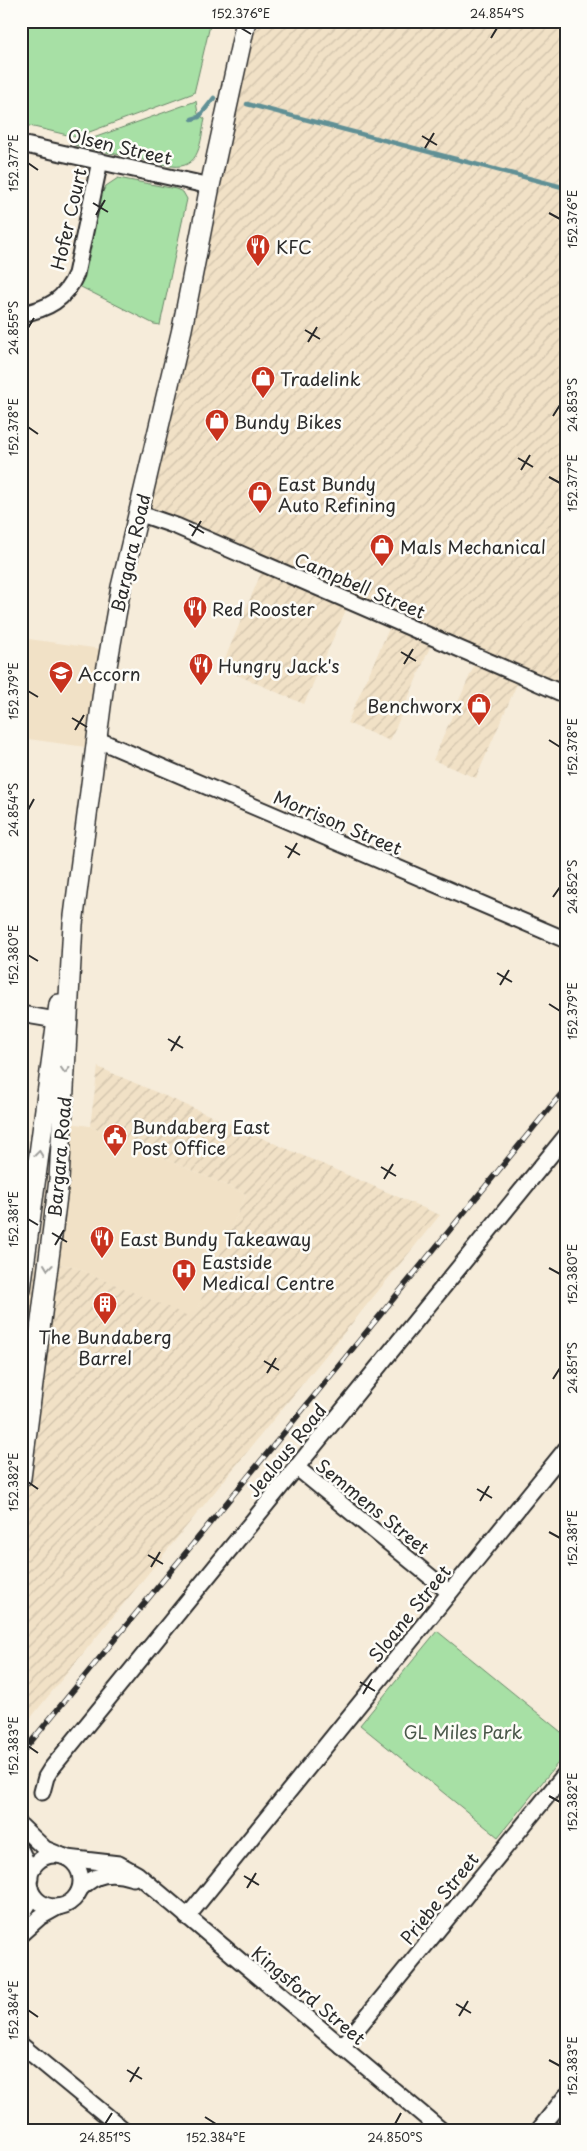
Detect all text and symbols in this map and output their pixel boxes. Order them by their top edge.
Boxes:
text: 152.376°E [212,4,270,22]
text: 24.854°S [470,4,524,22]
street label: Olsen Street [65,121,175,171]
text: 152.377°E [4,134,22,192]
street label: Hofer Court [43,165,93,273]
text: 152.376°E [563,190,581,248]
restaurant icon: KFC [245,233,271,267]
place label: KFC [276,233,312,260]
text: 24.855°S [4,301,22,355]
shop icon: Tradelink [250,365,276,399]
place label: Tradelink [280,365,361,392]
text: 24.853°S [563,378,581,432]
text: 152.378°E [4,398,22,456]
shop icon: Bundy Bikes [204,408,230,442]
place label: Bundy Bikes [234,408,342,435]
text: 152.377°E [563,454,581,512]
place label: East Bundy Auto Refining [278,470,396,518]
shop icon: East Bundy Auto Refining [247,480,273,514]
street label: Bargara Road [103,491,157,615]
shop icon: Mals Mechanical [369,533,395,567]
place label: Mals Mechanical [400,533,546,560]
street label: Campbell Street [290,545,430,625]
restaurant icon: Red Rooster [182,595,208,629]
place label: Red Rooster [212,595,315,622]
restaurant icon: Hungry Jack's [188,652,214,686]
place label: Hungry Jack's [218,652,339,679]
school or university icon: Accorn [48,660,74,694]
place label: Accorn [78,660,141,687]
text: 152.379°E [4,662,22,720]
place label: Benchworx [367,692,462,719]
shop icon: Benchworx [466,692,492,726]
text: 152.378°E [563,718,581,776]
text: 24.854°S [4,783,22,837]
street label: Morrison Street [270,783,406,861]
text: 24.852°S [563,860,581,914]
text: 152.380°E [4,925,22,985]
text: 152.379°E [563,982,581,1040]
one-way arrow [60,1066,71,1074]
street label: Bargara Road [40,1095,78,1219]
place label: Bundaberg East Post Office [132,1113,270,1161]
public building icon: Bundaberg East Post Office [102,1123,128,1157]
one-way arrow [33,1150,44,1158]
text: 152.381°E [4,1191,22,1247]
restaurant icon: East Bundy Takeaway [89,1225,115,1259]
place label: East Bundy Takeaway [120,1225,311,1252]
text: 152.380°E [563,1244,581,1304]
place label: Eastside Medical Centre [202,1248,335,1296]
hospital icon: Eastside Medical Centre [171,1258,197,1292]
one-way arrow [43,1263,54,1271]
building icon: The Bundaberg Barrel [92,1291,118,1325]
place label: The Bundaberg Barrel [38,1323,172,1371]
text: 24.851°S [563,1342,581,1394]
street label: Jealous Road [240,1397,332,1503]
street label: Semmens Street [310,1452,436,1560]
text: 152.382°E [4,1453,22,1511]
text: 152.381°E [563,1510,581,1566]
street label: Sloane Street [361,1559,457,1667]
text: 152.383°E [4,1716,22,1776]
park label: GL Miles Park [403,1718,523,1745]
text: 152.382°E [563,1773,581,1831]
street label: Priebe Street [393,1846,485,1950]
street label: Kingsford Street [246,1939,372,2051]
text: 152.384°E [4,1980,22,2040]
text: 152.383°E [563,2036,581,2096]
text: 24.851°S [79,2128,131,2146]
text: 152.384°E [186,2128,246,2146]
text: 24.850°S [367,2128,423,2146]

